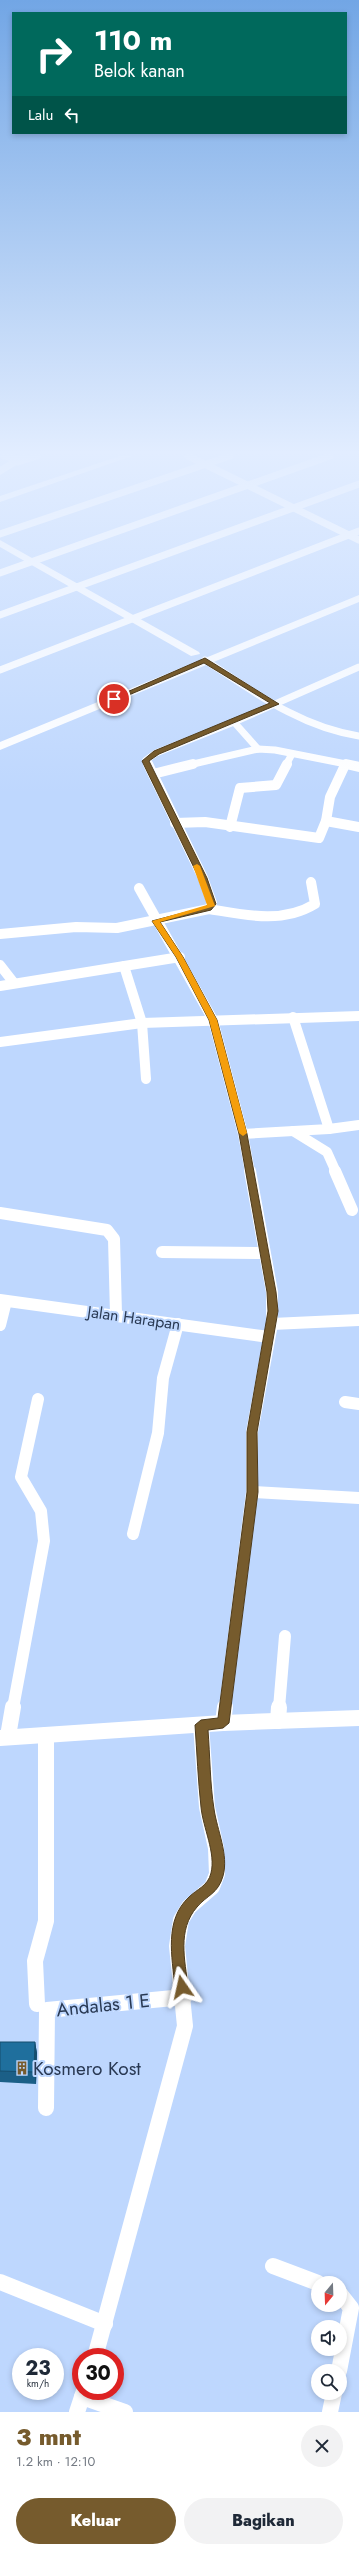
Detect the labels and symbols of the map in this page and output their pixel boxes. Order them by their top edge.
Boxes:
pin [97,682,131,716]
street label: Jalan Harapan [84,1300,182,1336]
position arrow [161,1966,203,2008]
street label: Andalas 1 E [55,1987,151,2023]
place label: Kosmero Kost [33,2055,141,2082]
building icon: Kosmero Kost [14,2060,30,2076]
north arrow [311,2276,347,2312]
speed limit sign: 30 [72,2348,124,2400]

